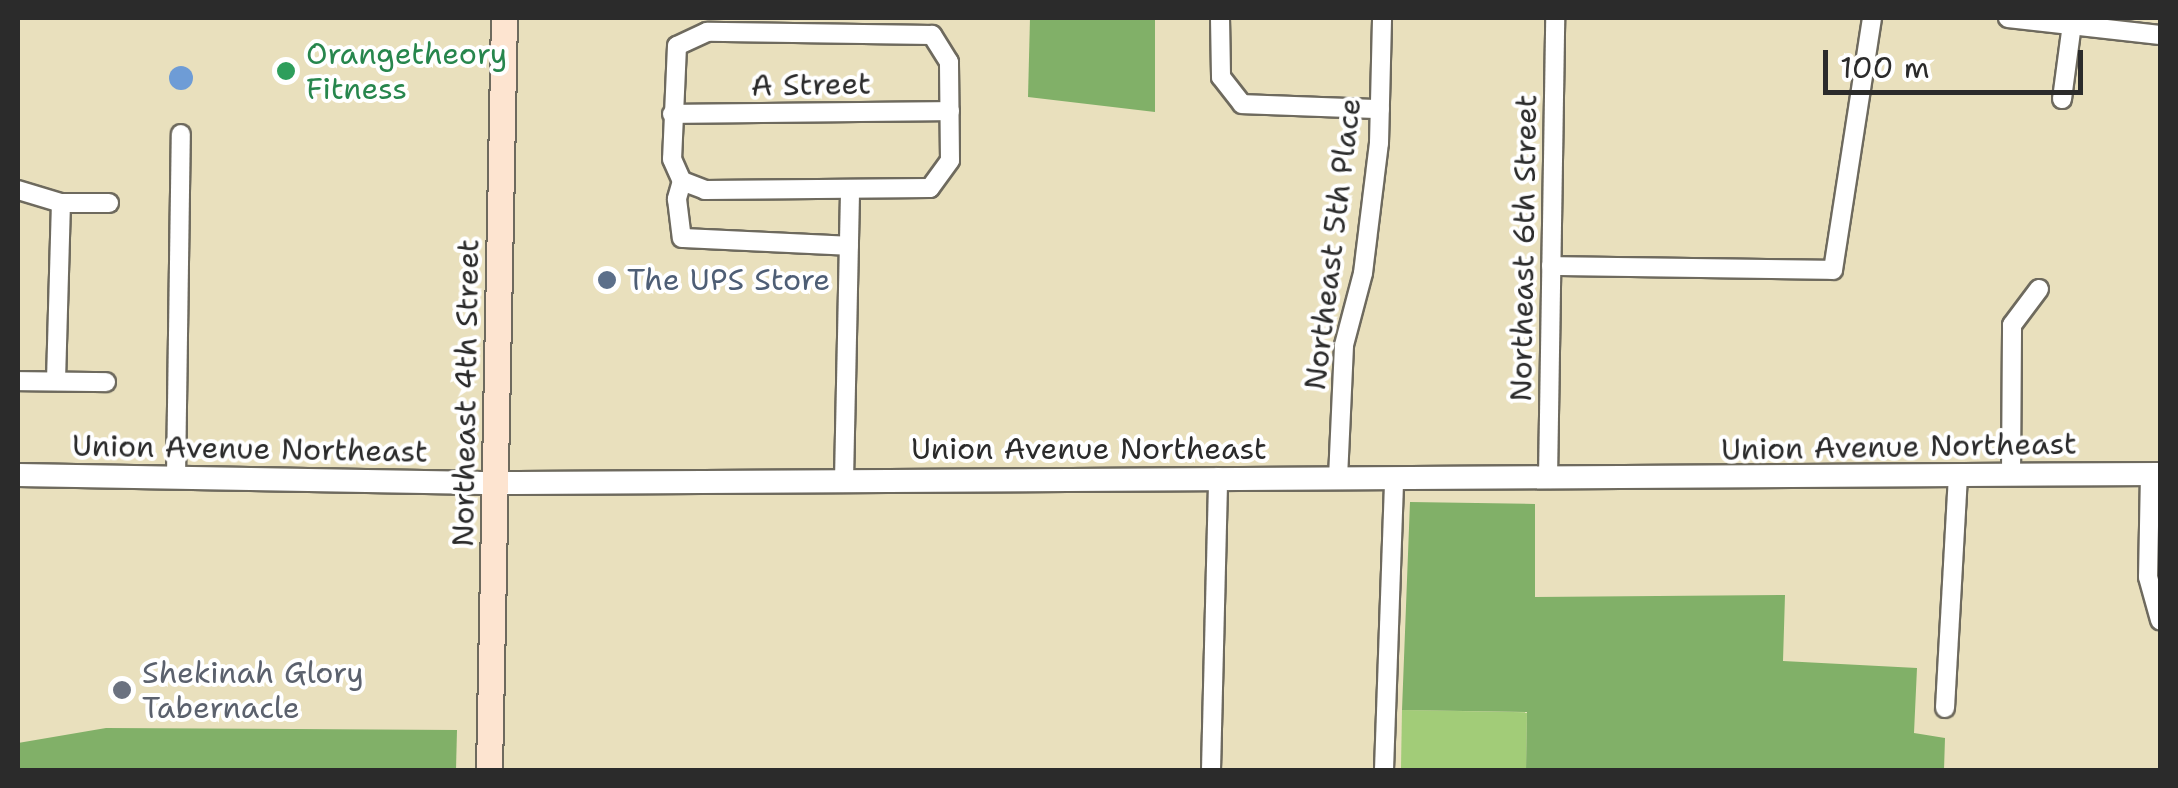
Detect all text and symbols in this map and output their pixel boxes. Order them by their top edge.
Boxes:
scale bar [1828,30,2088,92]
place label: Orangetheory Fitness [306,36,507,106]
text: 100 m [1840,47,1930,88]
marker: Orangetheory Fitness [275,60,297,82]
street label: A Street [751,66,871,104]
street label: Northeast 6th Street [1503,94,1545,402]
street label: Northeast 5th Place [1297,96,1369,392]
street label: Northeast 4th Street [445,239,487,547]
place label: The UPS Store [627,262,830,298]
marker: The UPS Store [596,269,618,291]
street label: Union Avenue Northeast [1721,426,2077,468]
street label: Union Avenue Northeast [72,428,428,470]
street label: Union Avenue Northeast [911,431,1267,467]
place label: Shekinah Glory Tabernacle [142,655,364,726]
marker: Shekinah Glory Tabernacle [111,679,133,701]

